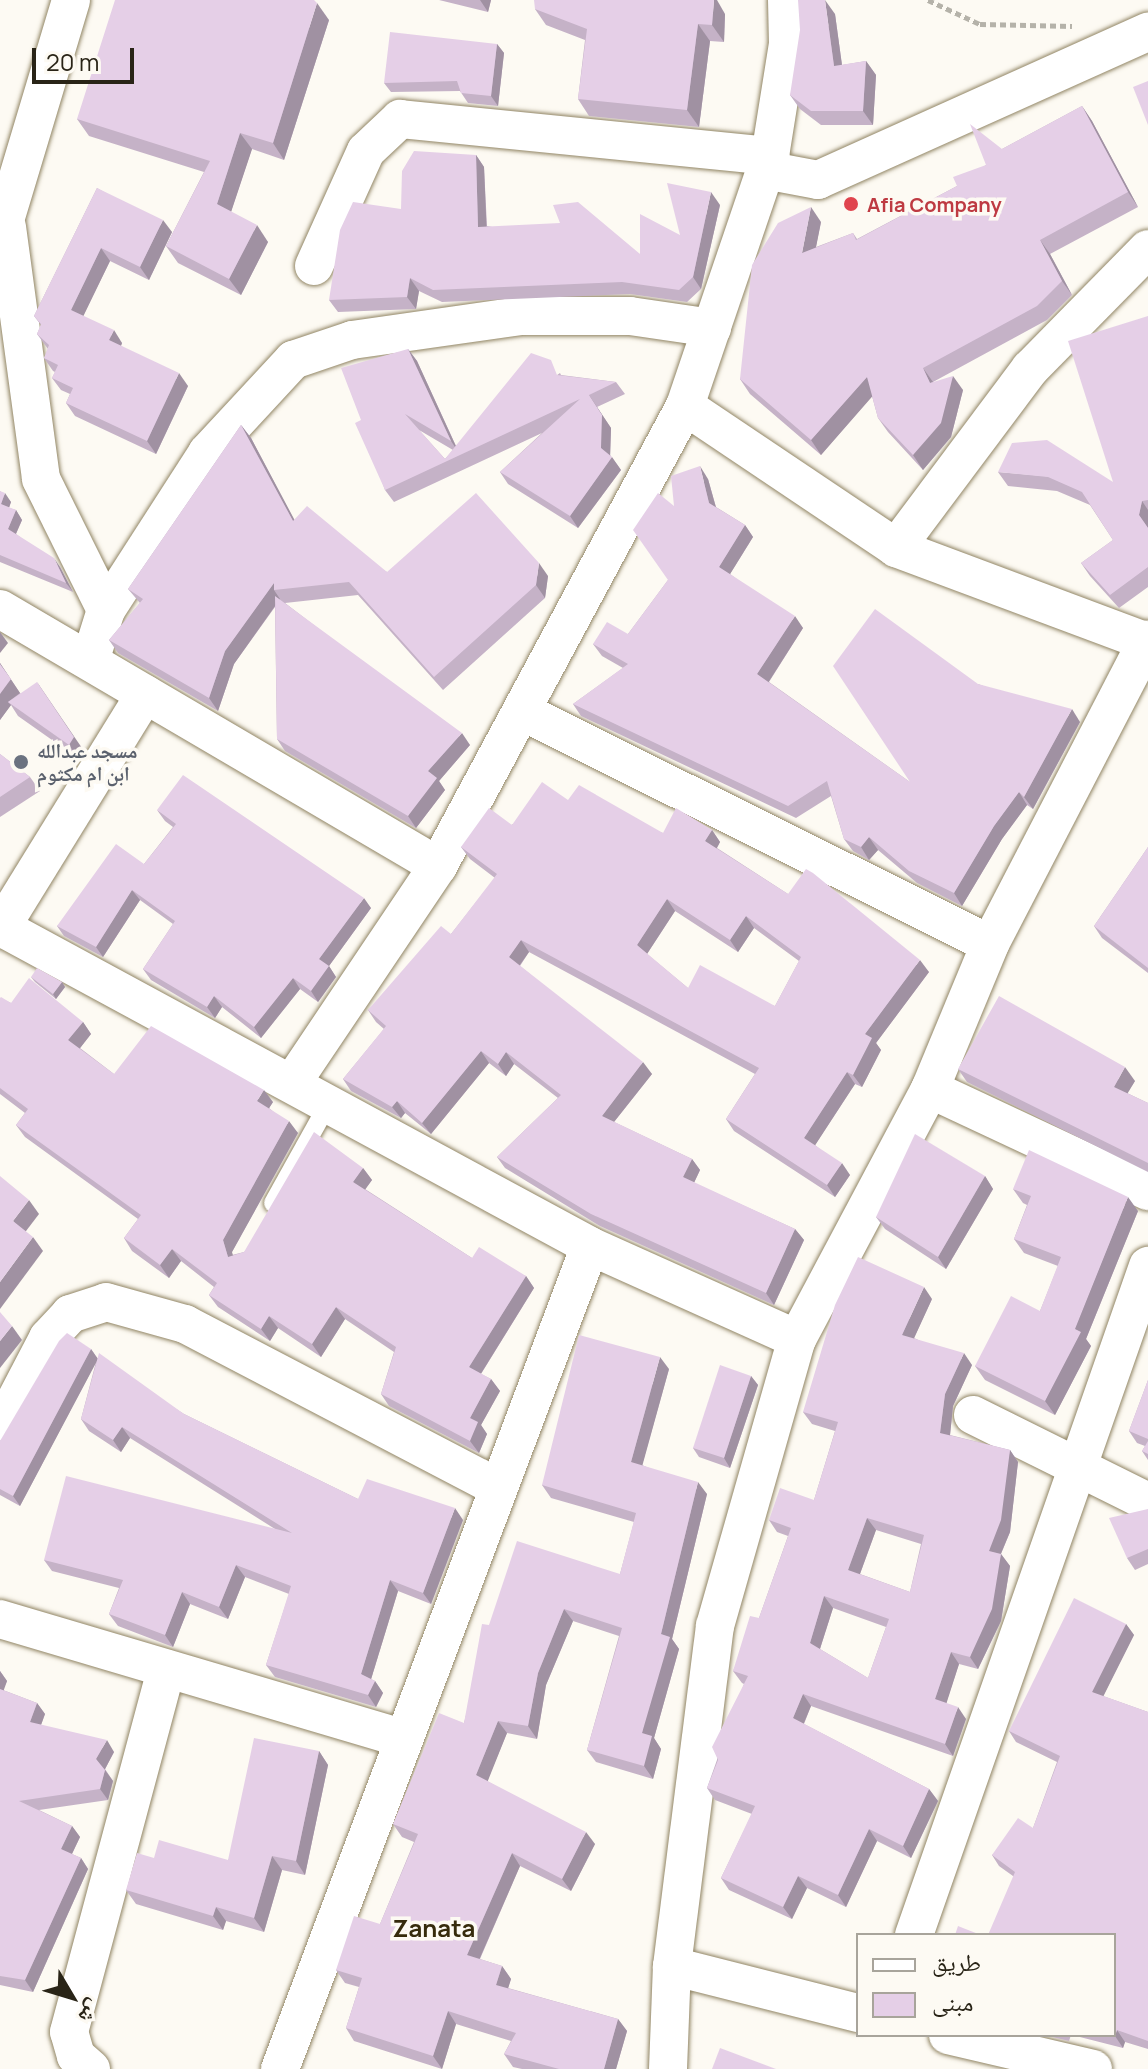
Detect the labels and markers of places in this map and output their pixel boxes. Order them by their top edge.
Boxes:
place label: Afia Company [867,192,1002,216]
marker: Afia Company [842,195,860,213]
place label: مسجد عبدالله ابن ام مكثوم [37,738,137,785]
marker: مسجد عبدالله ابن ام مكثوم [12,753,30,771]

